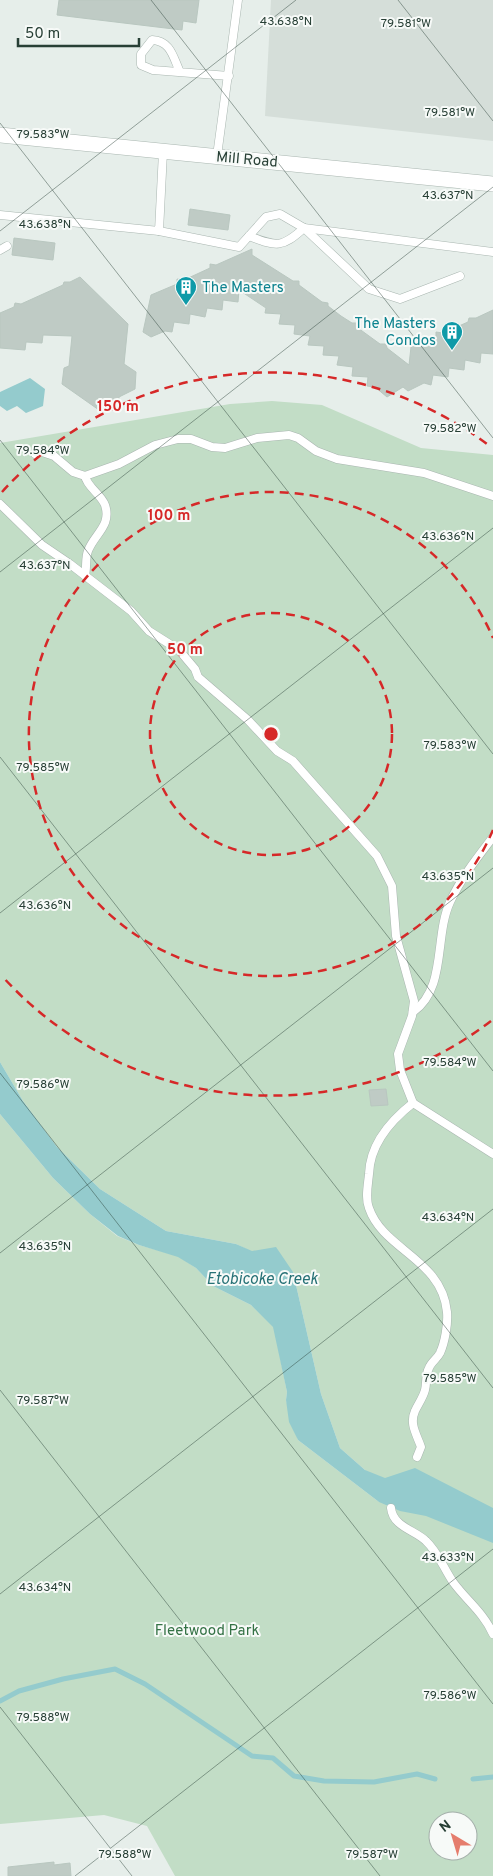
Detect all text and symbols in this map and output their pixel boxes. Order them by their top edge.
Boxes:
text: 43.638°N [260,14,312,30]
scale bar [18,15,139,47]
text: 79.581°W [381,16,431,32]
text: 50 m [25,25,60,44]
text: 79.581°W [425,105,475,121]
text: 79.583°W [16,127,70,143]
street label: Mill Road [215,148,279,173]
text: 43.637°N [422,188,474,204]
text: 43.638°N [19,217,71,233]
building icon: The Masters [174,275,198,306]
place label: The Masters [202,279,284,298]
place label: The Masters Condos [354,315,436,351]
building icon: The Masters Condos [440,320,464,351]
text: 150 m [97,398,139,417]
text: 79.582°W [423,421,477,437]
text: 79.584°W [16,443,70,459]
text: 100 m [148,507,190,526]
text: 43.636°N [422,529,474,545]
text: 43.637°N [19,558,71,574]
text: 50 m [167,641,203,660]
centre of rings [262,725,280,743]
text: 79.583°W [423,738,477,754]
text: 79.585°W [16,760,70,776]
text: 43.635°N [422,869,474,885]
text: 43.636°N [19,898,71,914]
text: 79.584°W [423,1055,477,1071]
text: 79.586°W [16,1077,70,1093]
text: 43.634°N [422,1210,474,1226]
text: 43.635°N [19,1239,71,1255]
water label: Etobicoke Creek [206,1270,319,1290]
text: 79.585°W [423,1371,477,1387]
text: 79.587°W [17,1393,69,1409]
text: 43.633°N [422,1550,474,1566]
text: 43.634°N [19,1580,71,1596]
park label: Fleetwood Park [155,1622,259,1641]
text: 79.586°W [423,1688,477,1704]
text: 79.588°W [16,1710,70,1726]
north arrow [428,1811,478,1861]
text: N [437,1817,455,1837]
text: 79.588°W [98,1847,152,1863]
text: 79.587°W [346,1847,398,1863]

